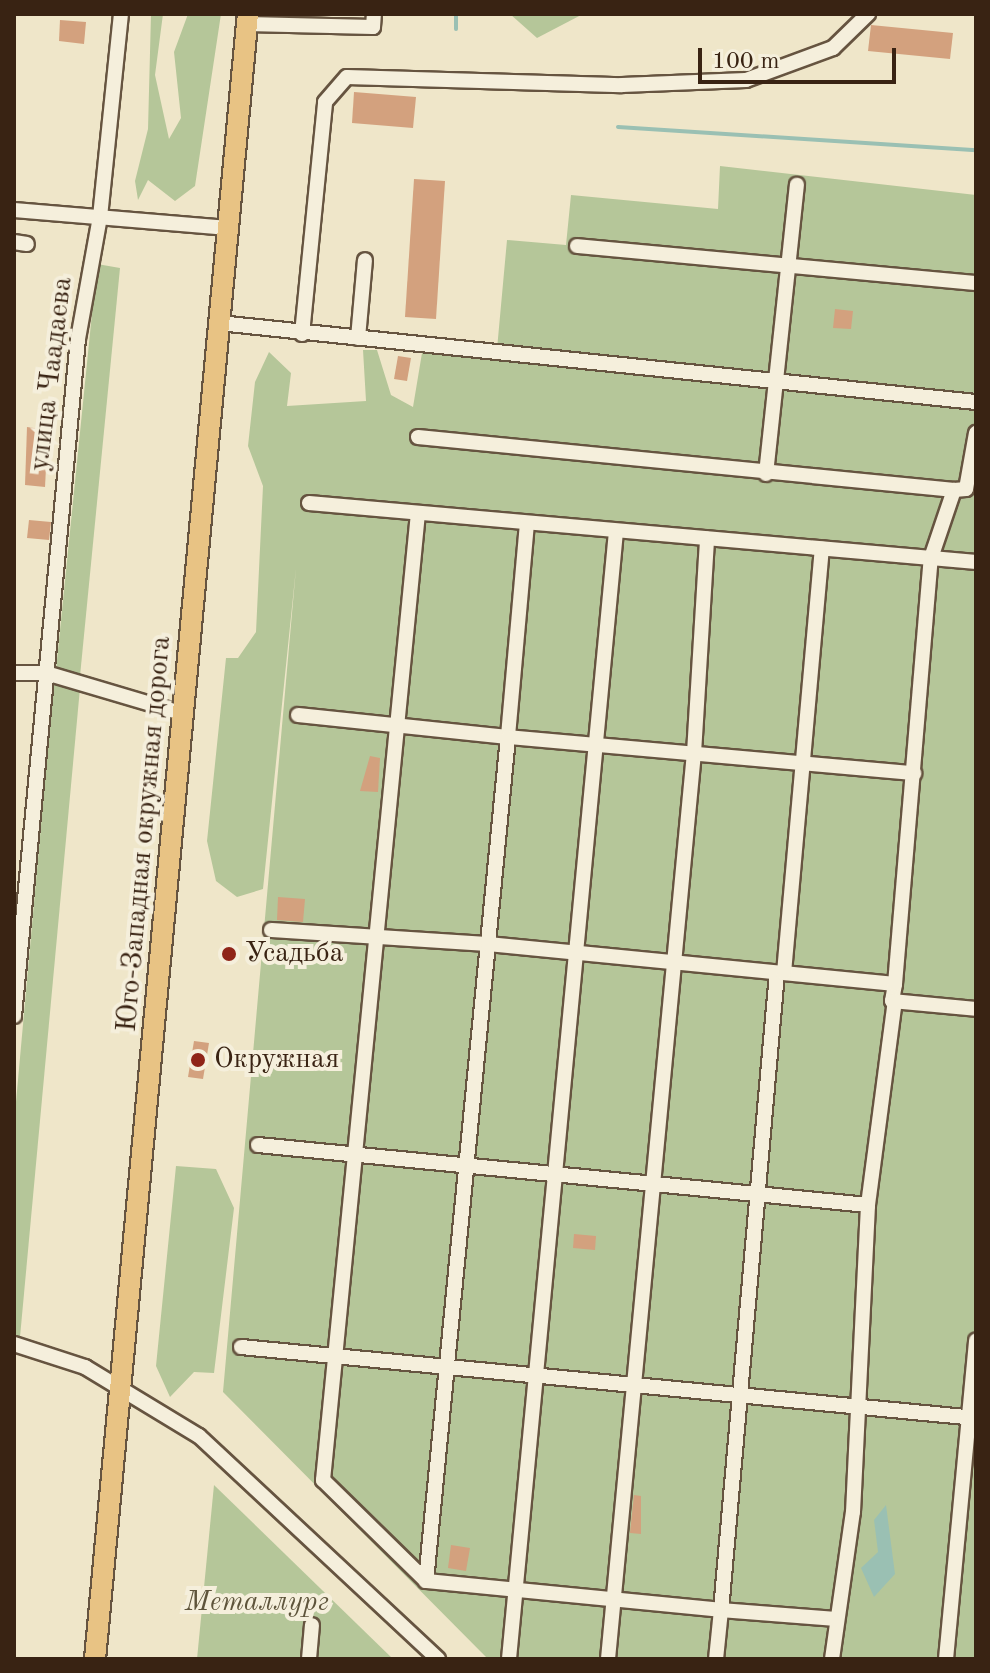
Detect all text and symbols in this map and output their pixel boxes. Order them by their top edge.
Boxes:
scale bar [702,32,900,82]
text: 100 m [712,50,780,74]
street label: улица Чаадаева [23,275,81,473]
street label: Юго-Западная окружная дорога [111,635,179,1033]
place label: Усадьба [245,937,344,971]
marker: Усадьба [220,945,238,963]
place label: Окружная [214,1043,339,1077]
marker: Окружная [189,1051,207,1069]
park label: Металлург [185,1586,329,1620]

